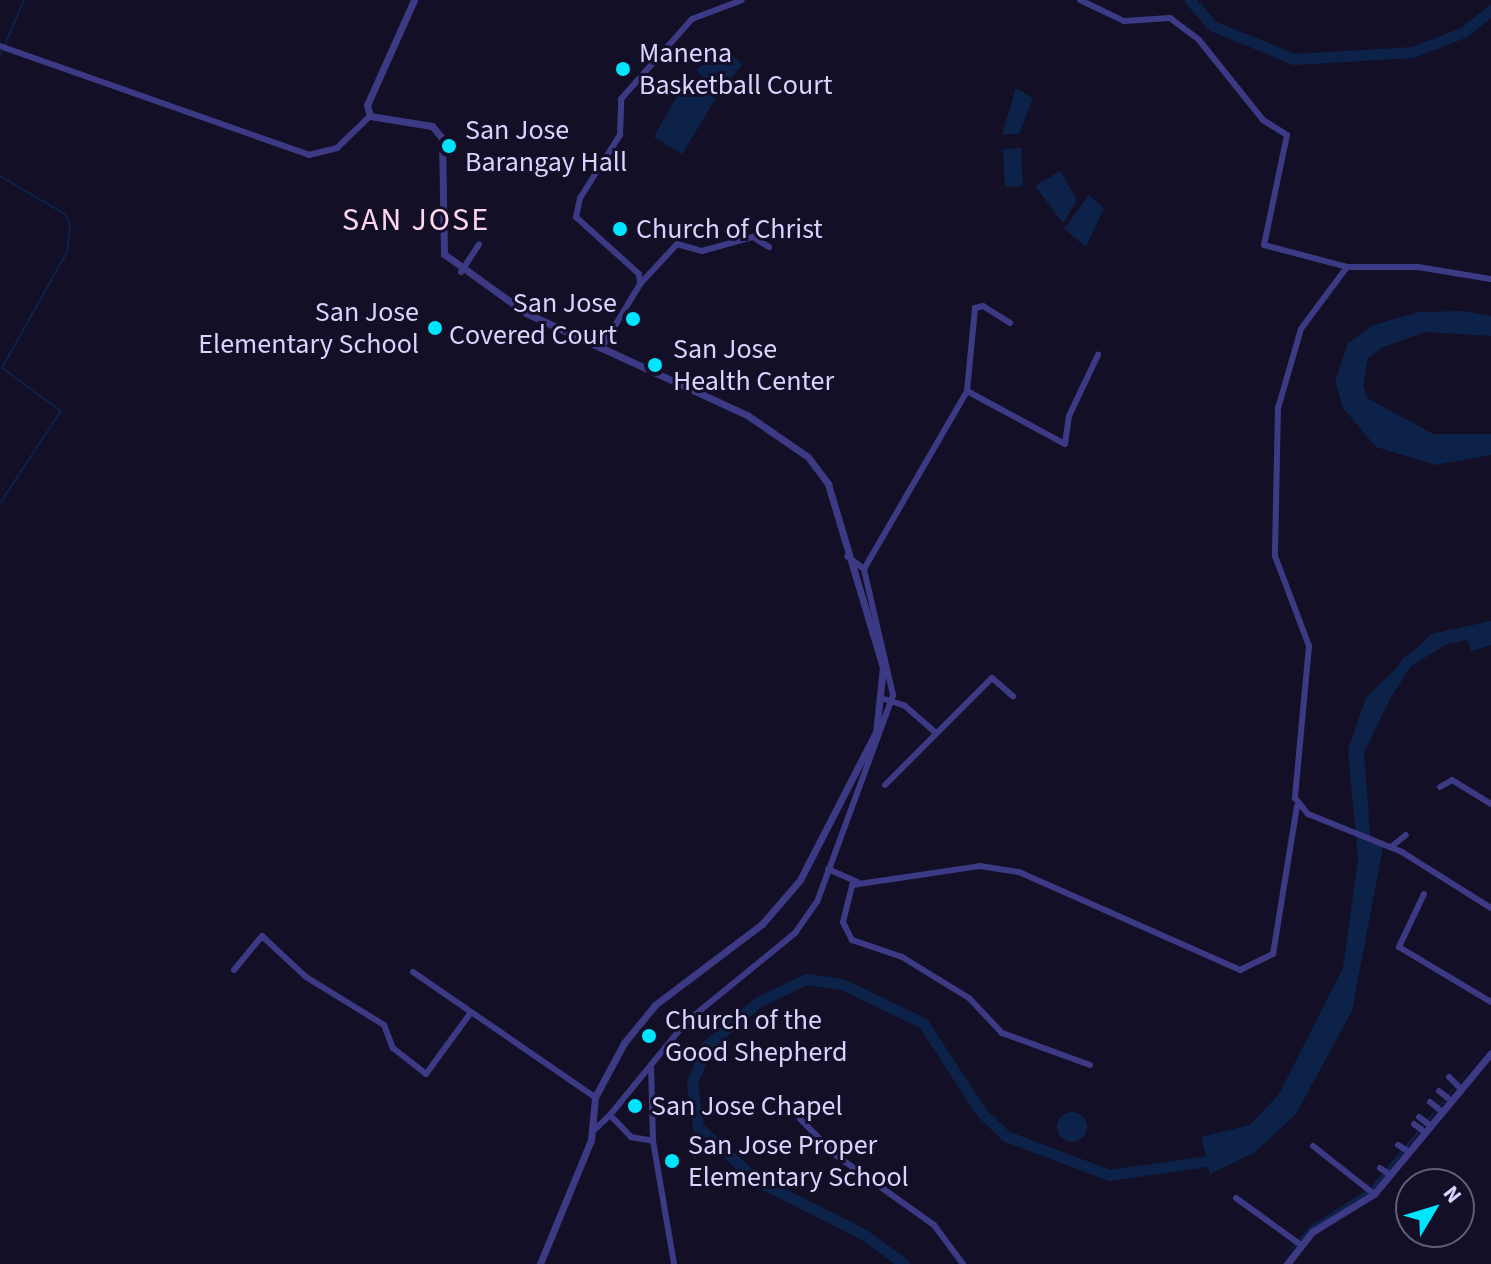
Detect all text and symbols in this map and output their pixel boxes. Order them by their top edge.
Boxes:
place label: Manena Basketball Court [639,36,832,102]
marker: Manena Basketball Court [614,60,632,78]
place label: San Jose Barangay Hall [465,113,627,179]
marker: San Jose Barangay Hall [440,137,458,155]
district label: SAN JOSE [342,201,490,239]
place label: Church of Christ [636,212,823,246]
marker: Church of Christ [611,220,629,238]
place label: San Jose Covered Court [449,286,617,352]
place label: San Jose Elementary School [198,295,419,361]
marker: San Jose Covered Court [624,310,642,328]
marker: San Jose Elementary School [426,319,444,337]
place label: San Jose Health Center [673,332,834,398]
marker: San Jose Health Center [644,354,666,376]
place label: Church of the Good Shepherd [665,1003,847,1069]
marker: Church of the Good Shepherd [640,1027,658,1045]
place label: San Jose Chapel [651,1089,843,1123]
marker: San Jose Chapel [626,1097,644,1115]
place label: San Jose Proper Elementary School [688,1128,909,1194]
marker: San Jose Proper Elementary School [663,1152,681,1170]
north arrow [1395,1168,1475,1248]
text: N [1435,1179,1469,1210]

